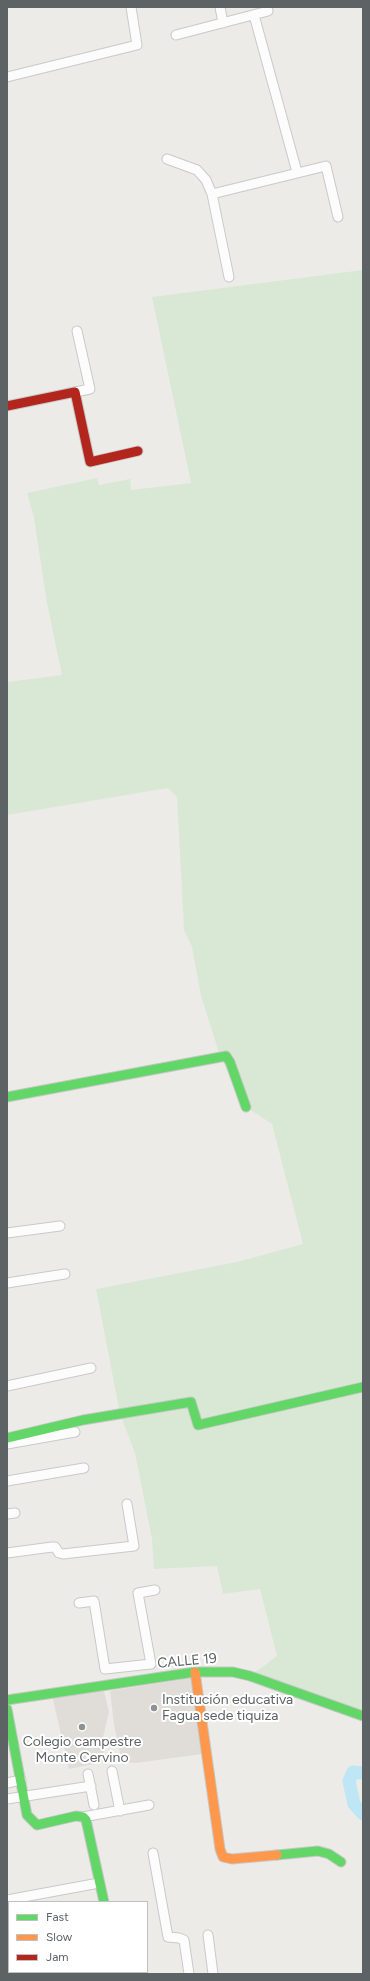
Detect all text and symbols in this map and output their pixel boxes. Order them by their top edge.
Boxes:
street label: CALLE 19 [157,1650,217,1672]
place label: Institución educativa Fagua sede tiquiza [162,1692,293,1724]
marker: Institución educativa Fagua sede tiquiza [149,1703,159,1713]
marker: Colegio campestre Monte Cervino [77,1722,87,1732]
place label: Colegio campestre Monte Cervino [23,1734,141,1766]
legend [8,1901,148,1973]
text: Fast [46,1910,69,1924]
text: Slow [46,1930,72,1944]
text: Jam [46,1950,69,1964]

